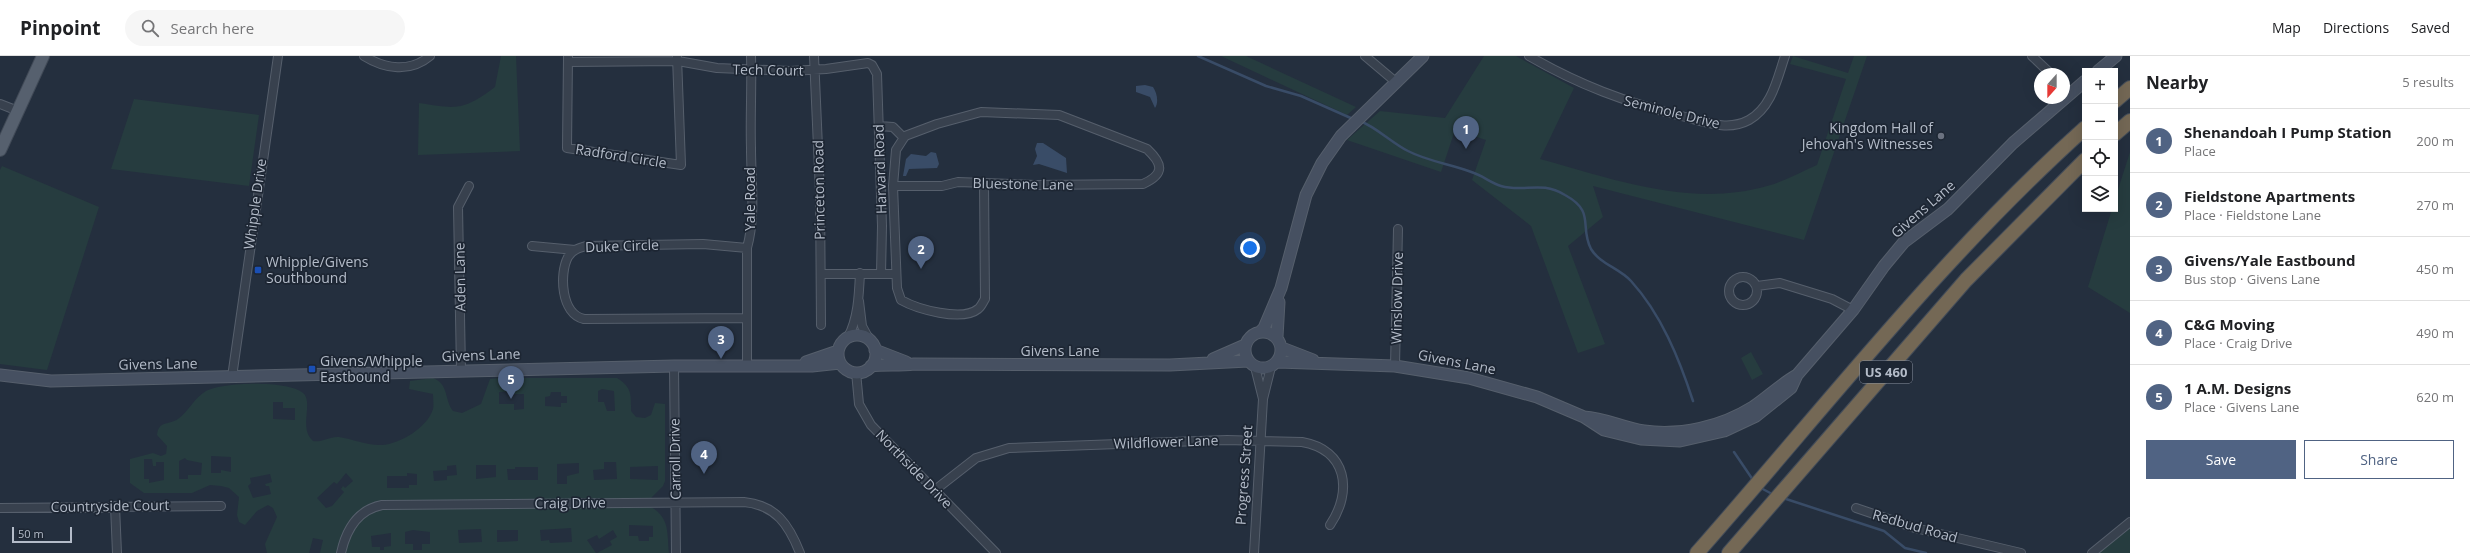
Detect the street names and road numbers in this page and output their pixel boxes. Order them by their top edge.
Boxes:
street label: Tech Court [732,59,804,80]
street label: Seminole Drive [1622,90,1722,133]
street label: Harvard Road [868,124,891,214]
street label: Radford Circle [574,139,668,172]
street label: Princeton Road [808,140,829,240]
street label: Whipple Drive [239,157,270,251]
street label: Yale Road [740,167,759,231]
street label: Bluestone Lane [972,173,1074,194]
street label: Givens Lane [1887,175,1959,242]
street label: Duke Circle [585,235,659,256]
street label: Aden Lane [449,242,470,312]
street label: Winslow Drive [1386,251,1407,344]
street label: Givens Lane [1021,341,1100,360]
street label: Givens Lane [441,344,521,365]
street label: Givens Lane [1417,345,1498,378]
street label: Givens Lane [118,353,198,374]
road number: US 460 [1860,361,1912,383]
street label: Carroll Drive [664,418,685,500]
street label: Northside Drive [872,425,957,512]
street label: Progress Street [1231,425,1256,525]
street label: Wildflower Lane [1113,430,1219,453]
street label: Craig Drive [534,492,606,513]
street label: Countryside Court [50,495,170,516]
street label: Redbud Road [1870,504,1960,547]

